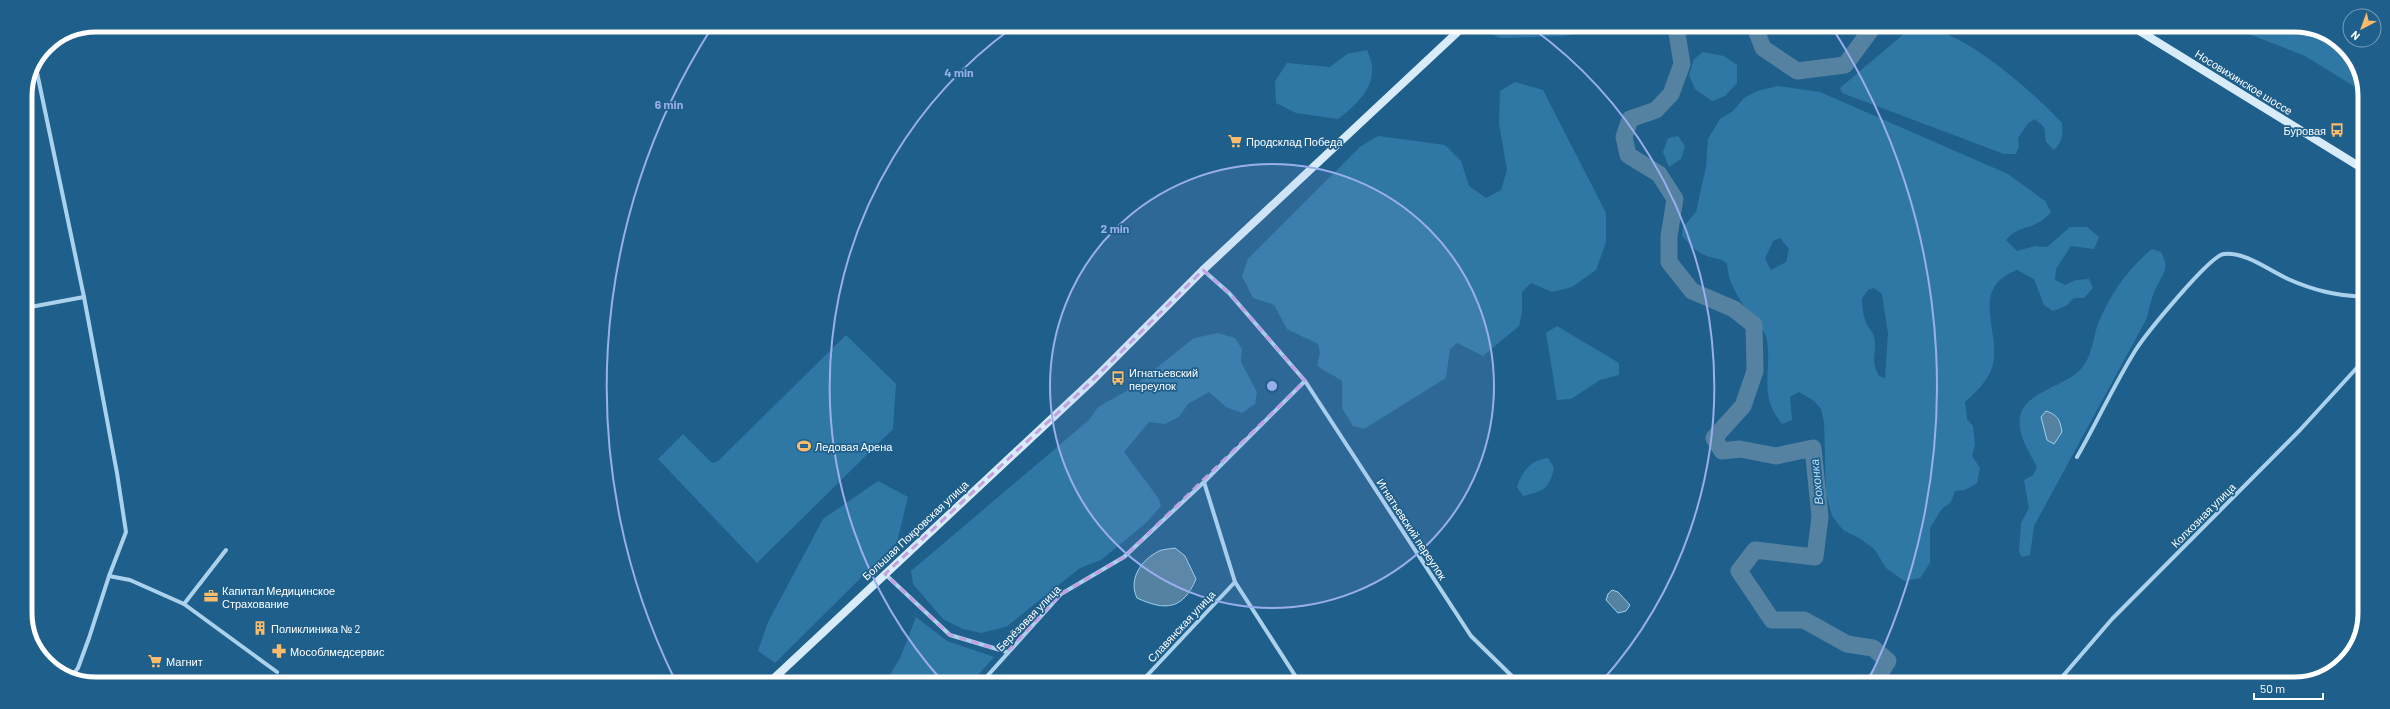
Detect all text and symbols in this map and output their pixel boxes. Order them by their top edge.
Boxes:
north arrow [2342,8,2382,48]
text: N [2348,29,2362,43]
street label: Носовихинское шоссе [2193,47,2295,117]
text: 4 min [944,65,974,79]
text: 6 min [655,97,683,111]
bus stop icon: Буровая [2329,122,2345,138]
place label: Буровая [2284,124,2326,137]
supermarket icon: Продсклад Победа [1227,133,1243,149]
place label: Продсклад Победа [1246,135,1343,148]
text: 2 min [1101,221,1129,235]
place label: Игнатьевский переулок [1129,366,1198,392]
bus stop icon: Игнатьевский переулок [1110,370,1126,386]
centre of rings [1265,379,1279,393]
sports icon: Ледовая Арена [796,438,812,454]
place label: Ледовая Арена [815,440,893,453]
water label: Вохонка [1807,458,1825,506]
street label: Игнатьевский переулок [1374,476,1450,582]
street label: Большая Покровская улица [859,477,971,583]
street label: Колхозная улица [2168,479,2239,550]
street label: Берёзовая улица [993,582,1063,654]
place label: Капитал Медицинское Страхование [222,584,335,610]
street label: Славянская улица [1144,587,1218,665]
office icon: Капитал Медицинское Страхование [203,588,219,604]
building icon: Поликлиника № 2 [252,620,268,636]
place label: Поликлиника № 2 [271,622,360,635]
pharmacy icon: Мособлмедсервис [271,643,287,659]
place label: Мособлмедсервис [290,645,385,658]
supermarket icon: Магнит [147,653,163,669]
place label: Магнит [166,655,203,668]
scale bar [2254,675,2323,701]
text: 50 m [2260,681,2285,695]

